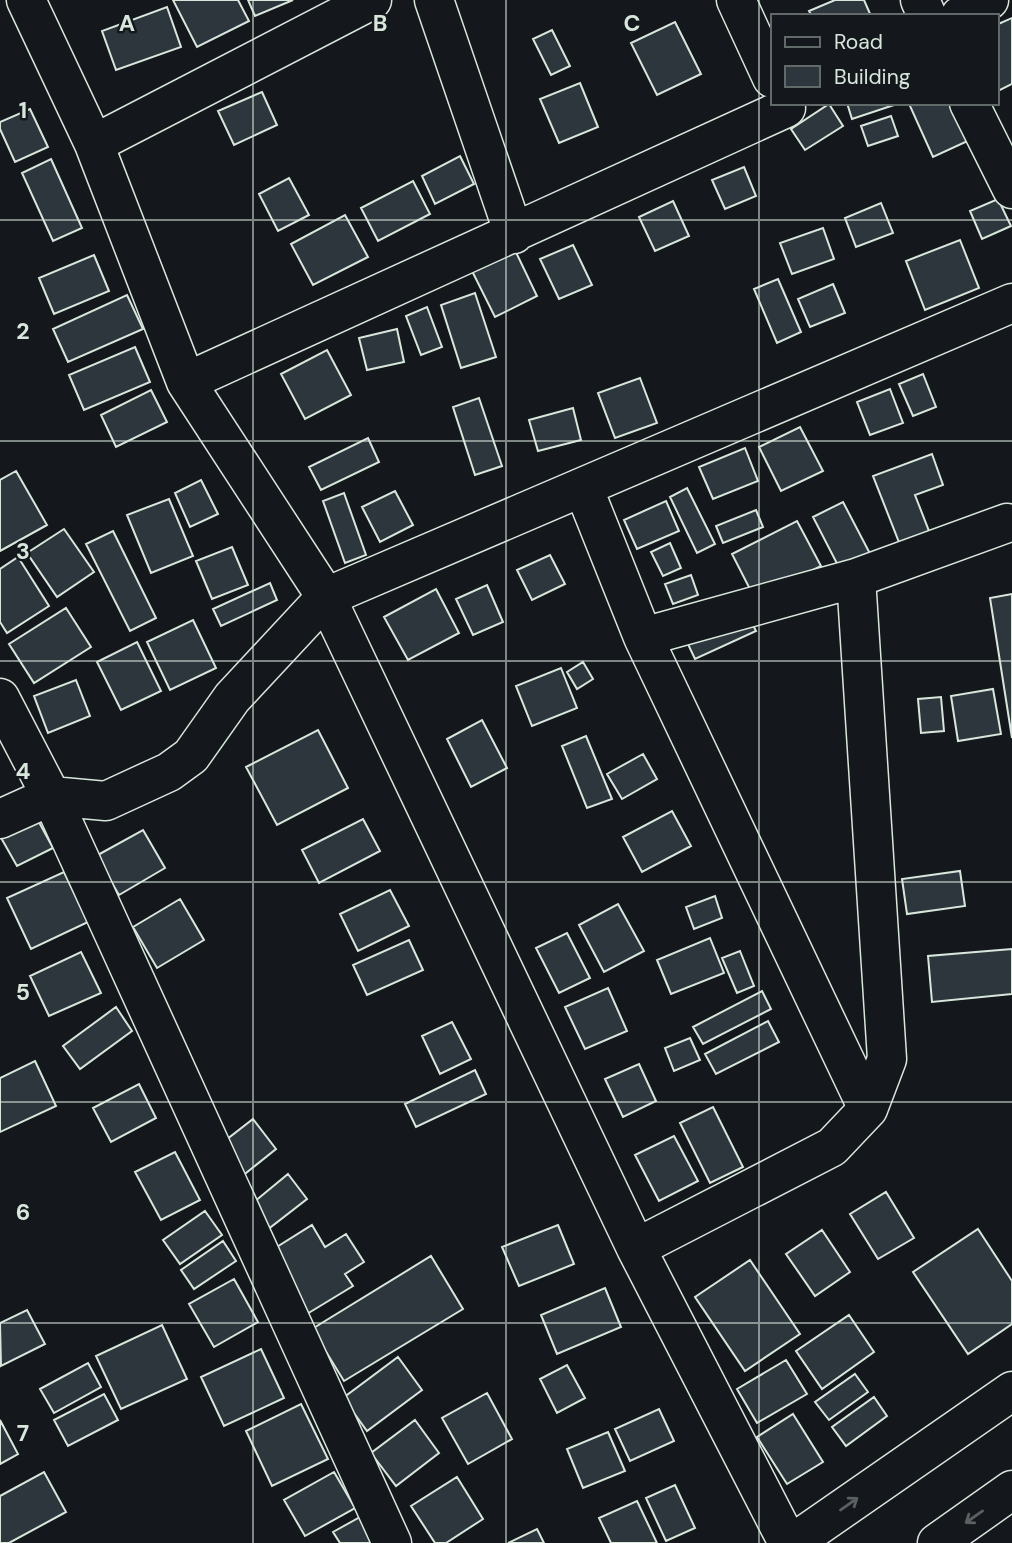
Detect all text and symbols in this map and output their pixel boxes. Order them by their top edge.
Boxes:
text: A [119,8,135,38]
text: B [373,8,387,38]
text: C [624,8,640,38]
legend [771,14,998,105]
text: Road [834,28,883,56]
text: Building [834,63,911,91]
text: 1 [19,95,27,125]
text: 2 [16,316,30,346]
text: 3 [16,536,30,566]
text: 4 [16,756,31,786]
text: 5 [16,977,30,1007]
text: 6 [16,1197,30,1227]
text: 7 [17,1418,29,1448]
one-way arrow [839,1497,858,1511]
one-way arrow [965,1510,984,1524]

